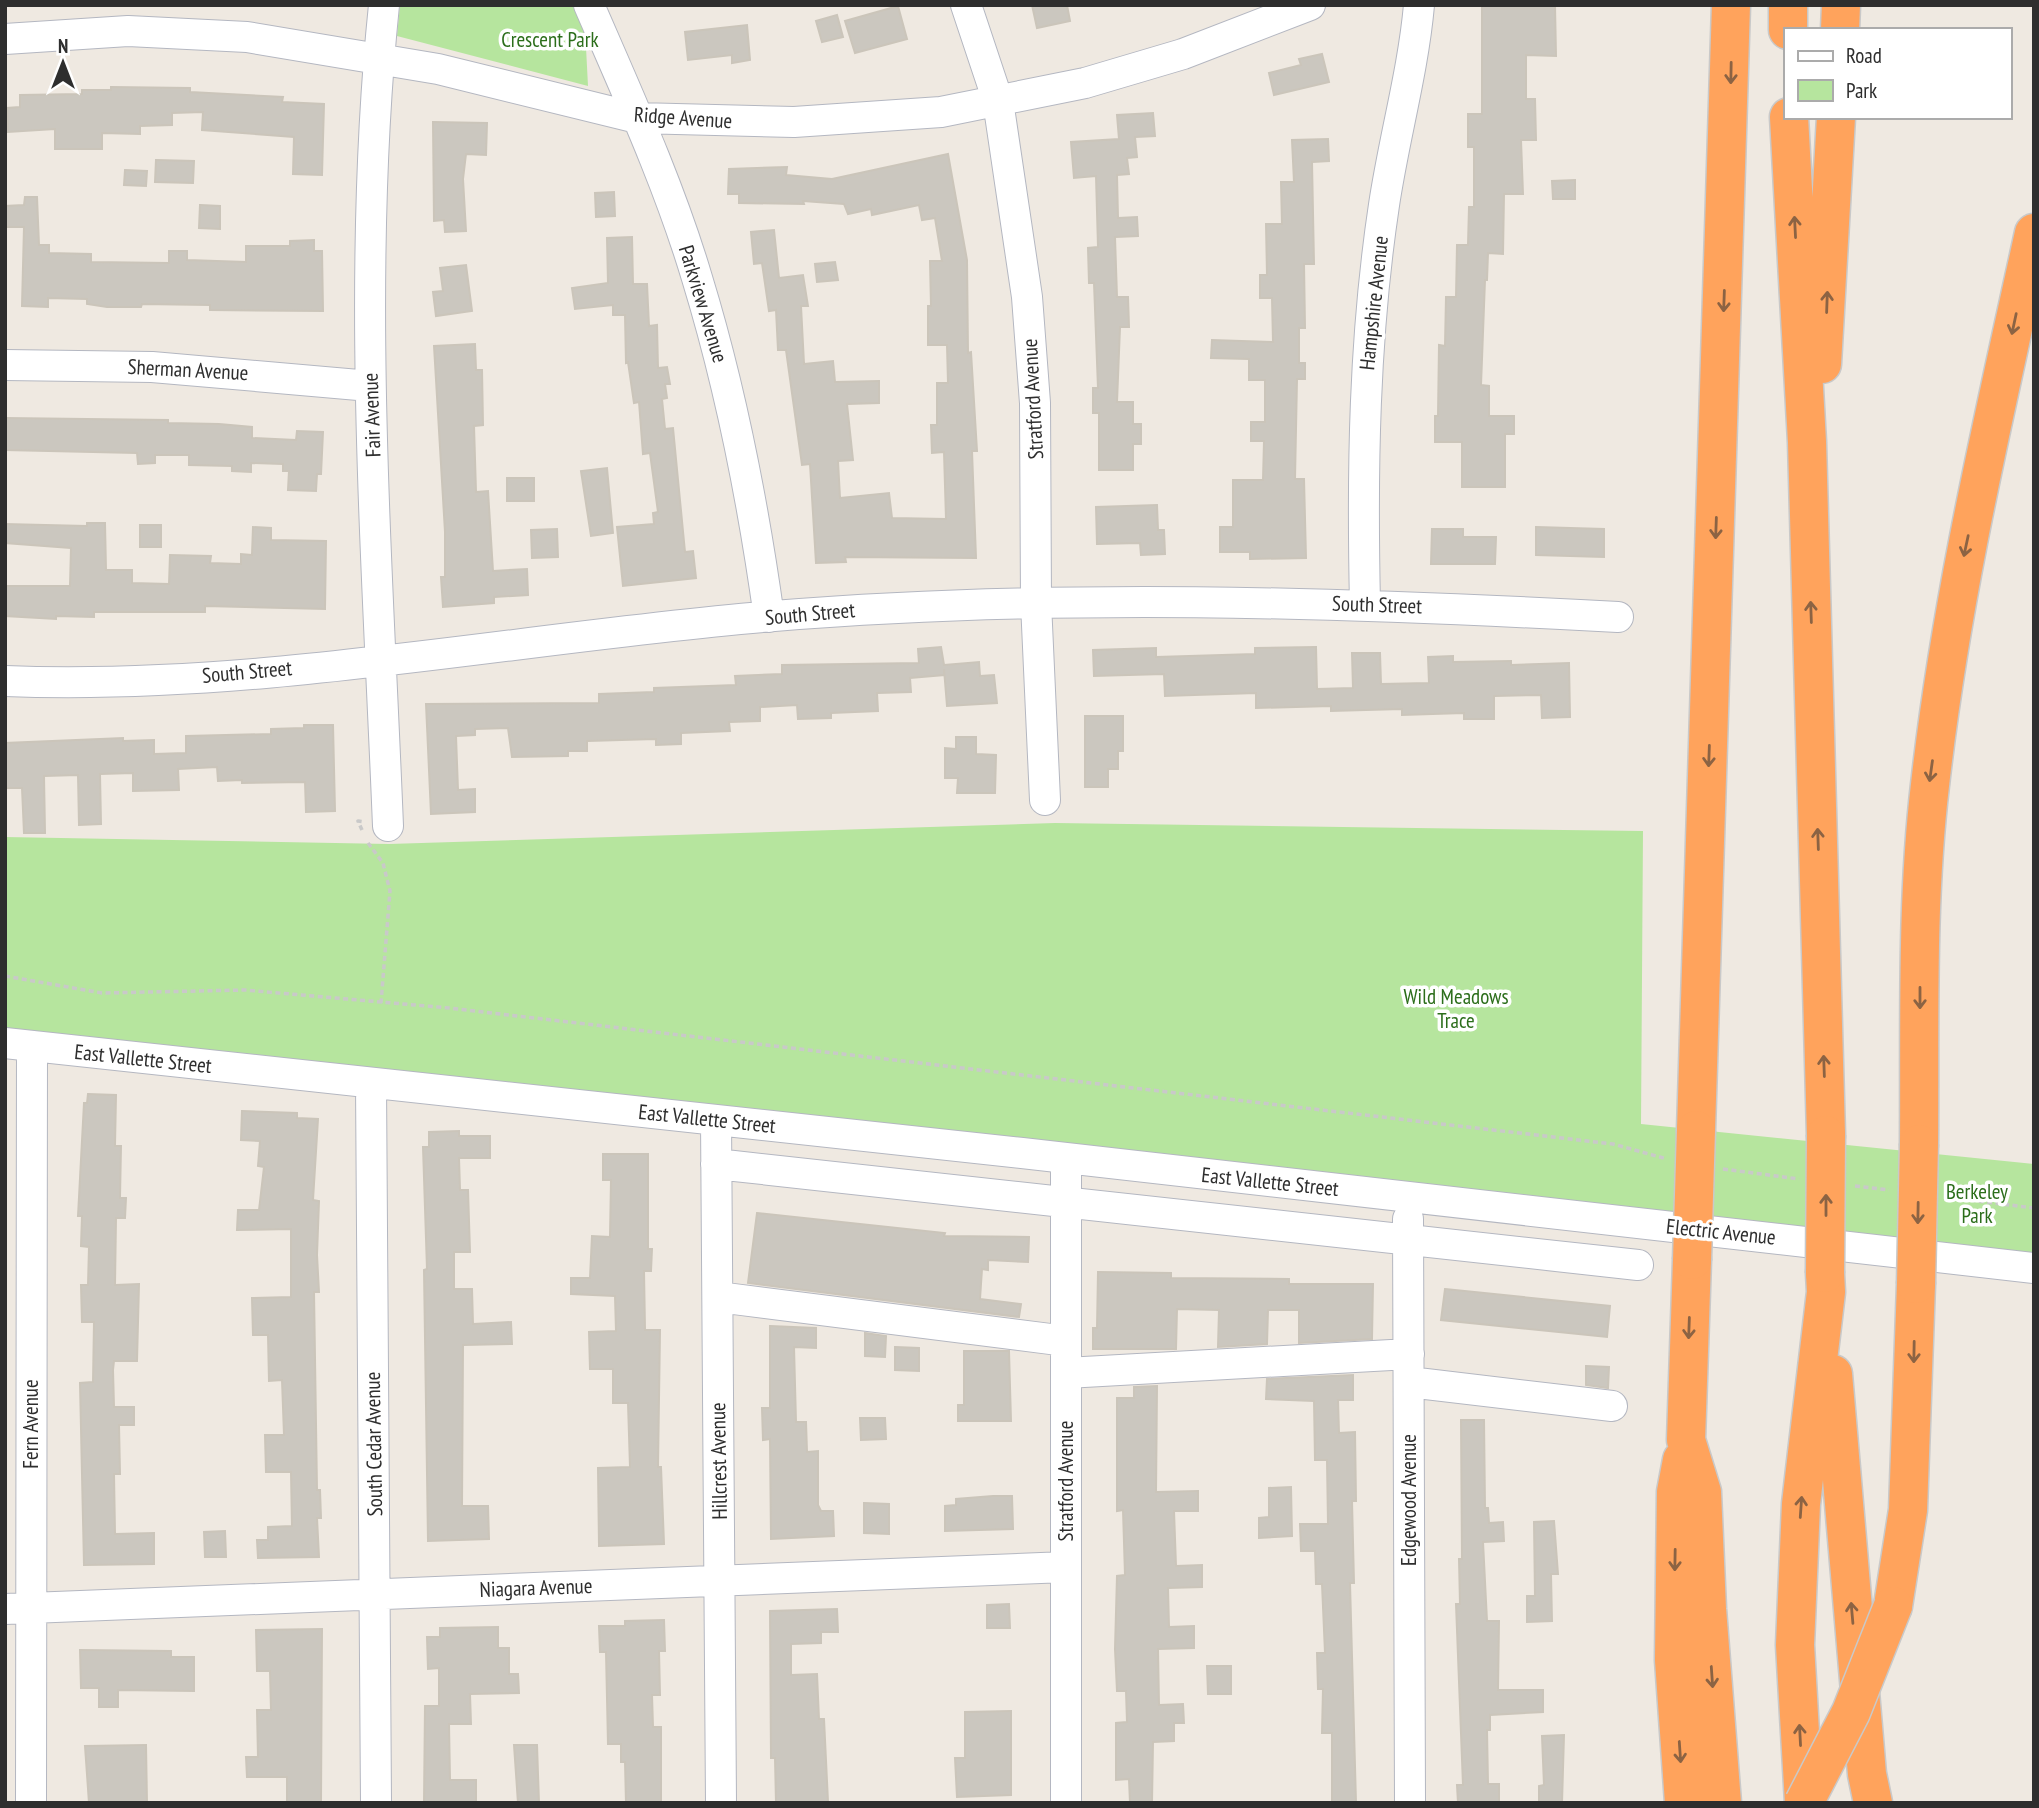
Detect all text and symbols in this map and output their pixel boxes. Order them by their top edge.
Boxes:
park label: Crescent Park [501,26,599,53]
north arrow [28,28,98,98]
legend [1784,28,2011,119]
text: N [58,34,68,58]
text: Road [1846,42,1882,69]
one-way arrow [1724,62,1738,85]
text: Park [1846,77,1877,104]
street label: Ridge Avenue [633,101,733,134]
one-way arrow [1789,215,1802,238]
street label: Hampshire Avenue [1353,235,1394,371]
street label: Parkview Avenue [673,242,734,366]
one-way arrow [1717,289,1730,312]
one-way arrow [1821,290,1834,313]
one-way arrow [2007,312,2021,335]
street label: Stratford Avenue [1016,338,1049,460]
street label: Sherman Avenue [127,353,249,386]
street label: Fair Avenue [357,372,386,458]
one-way arrow [1709,516,1723,539]
one-way arrow [1959,534,1972,557]
street label: South Street [1332,589,1423,620]
street label: South Street [764,596,856,631]
one-way arrow [1805,600,1818,623]
street label: South Street [201,654,293,689]
one-way arrow [1702,744,1715,767]
one-way arrow [1925,759,1938,782]
one-way arrow [1811,828,1824,851]
park label: Wild Meadows Trace [1403,983,1509,1034]
one-way arrow [1913,986,1927,1009]
street label: East Vallette Street [73,1038,213,1079]
one-way arrow [1817,1055,1830,1078]
street label: East Vallette Street [637,1098,777,1139]
street label: East Vallette Street [1200,1161,1340,1202]
park label: Berkeley Park [1946,1178,2008,1229]
one-way arrow [1819,1193,1832,1216]
one-way arrow [1911,1201,1924,1224]
street label: Electric Avenue [1665,1212,1777,1251]
one-way arrow [1683,1316,1696,1339]
one-way arrow [1908,1340,1921,1363]
street label: South Cedar Avenue [359,1371,388,1517]
street label: Fern Avenue [17,1379,44,1469]
street label: Hillcrest Avenue [704,1402,733,1520]
street label: Stratford Avenue [1052,1421,1079,1541]
street label: Edgewood Avenue [1395,1434,1422,1566]
one-way arrow [1795,1497,1808,1519]
one-way arrow [1668,1549,1682,1572]
street label: Niagara Avenue [479,1572,593,1603]
one-way arrow [1846,1602,1859,1625]
one-way arrow [1706,1665,1719,1688]
one-way arrow [1793,1723,1806,1746]
one-way arrow [1674,1741,1687,1764]

